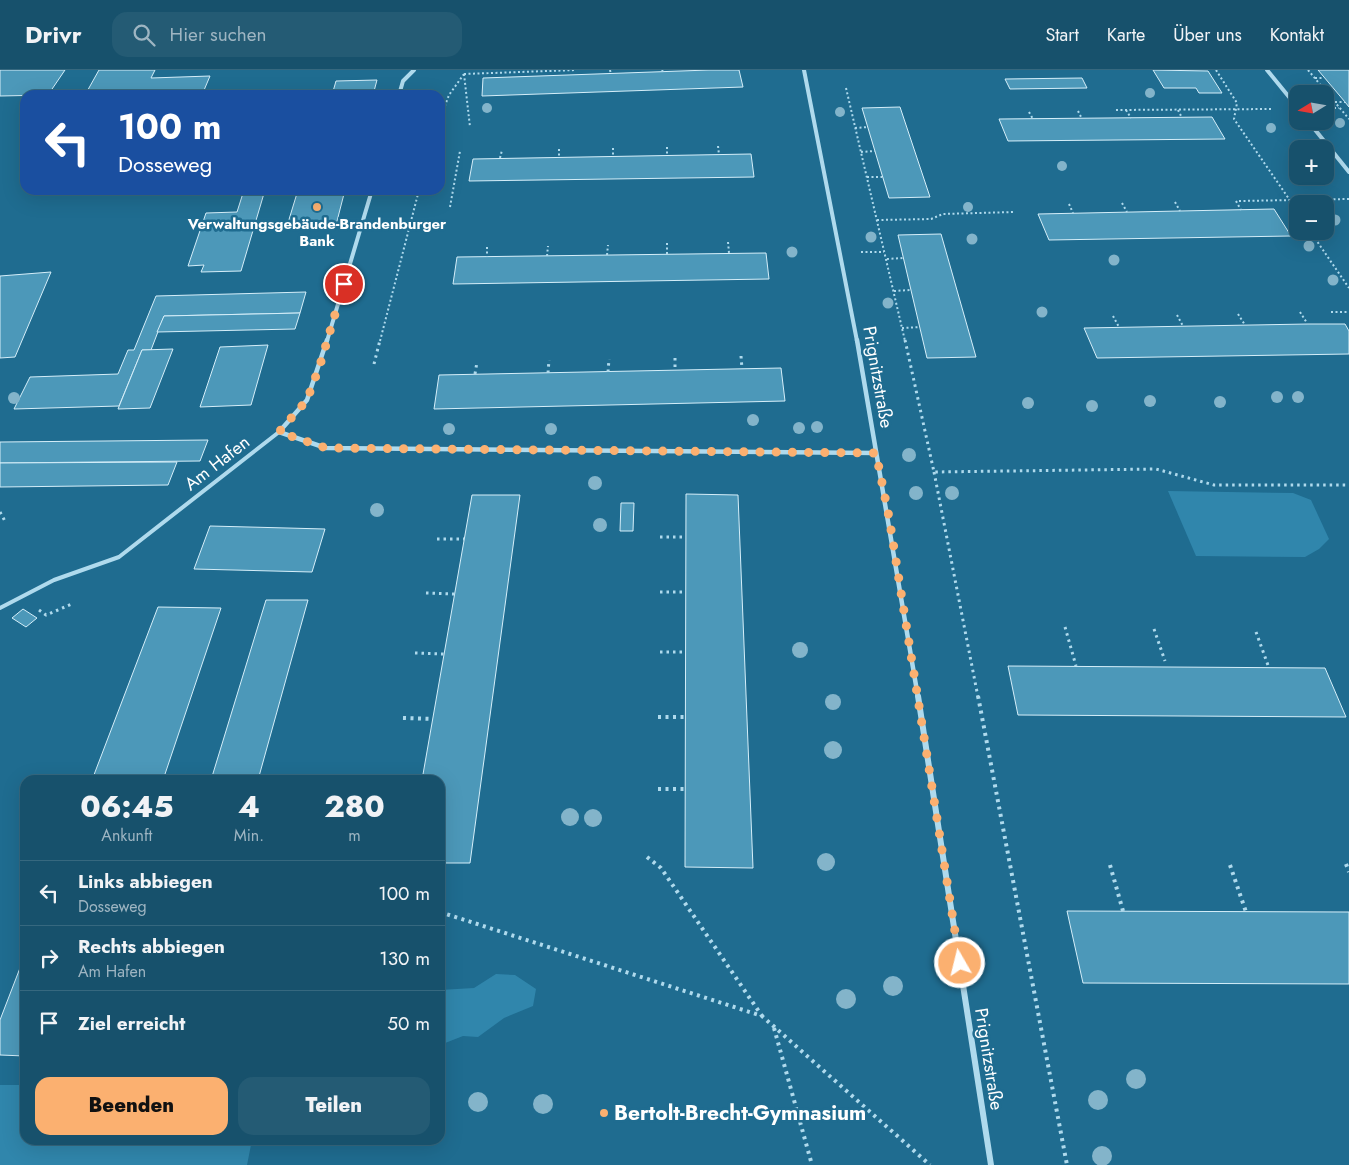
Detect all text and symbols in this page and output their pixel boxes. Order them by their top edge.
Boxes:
search box [112,12,462,57]
text: Drivr [25,17,82,52]
icon: search [130,21,158,49]
text: Hier suchen [170,21,267,48]
text: Start [1045,22,1079,48]
text: Karte [1107,22,1145,48]
text: Über uns [1173,22,1242,48]
text: Kontakt [1270,22,1324,48]
north arrow [1289,85,1334,130]
map controls [1289,85,1334,240]
text: 100 m [118,102,221,152]
icon: left [35,110,100,175]
button: + [1289,140,1334,185]
text: Dosseweg [118,148,212,180]
button: − [1289,195,1334,240]
marker: Verwaltungsgebäude-Brandenburger Bank [311,201,323,213]
place label: Verwaltungsgebäude-Brandenburger Bank [187,213,447,252]
pin [323,263,365,305]
icon: arrive [330,270,358,298]
street label: Prignitzstraße [856,324,900,430]
street label: Am Hafen [179,429,255,497]
text: 06:45 [80,785,174,828]
text: 4 [238,785,260,828]
text: 280 [324,785,385,828]
text: Ankunft [101,824,152,847]
text: Min. [234,824,264,847]
text: m [348,824,361,847]
text: Links abbiegen [78,868,213,895]
icon: left [35,879,63,907]
text: 100 m [378,880,430,907]
text: Dosseweg [78,895,147,918]
text: Rechts abbiegen [78,933,225,960]
position arrow [933,936,985,988]
icon: right [35,944,63,972]
text: 130 m [379,945,430,972]
text: Am Hafen [78,960,146,983]
street label: Prignitzstraße [968,1006,1010,1112]
icon: arrive [35,1009,63,1037]
text: Ziel erreicht [78,1010,185,1037]
text: 50 m [387,1010,430,1037]
button: Beenden [35,1077,228,1135]
button: Teilen [238,1077,430,1135]
place label: Bertolt-Brecht-Gymnasium [614,1098,866,1128]
marker: Bertolt-Brecht-Gymnasium [598,1107,610,1119]

